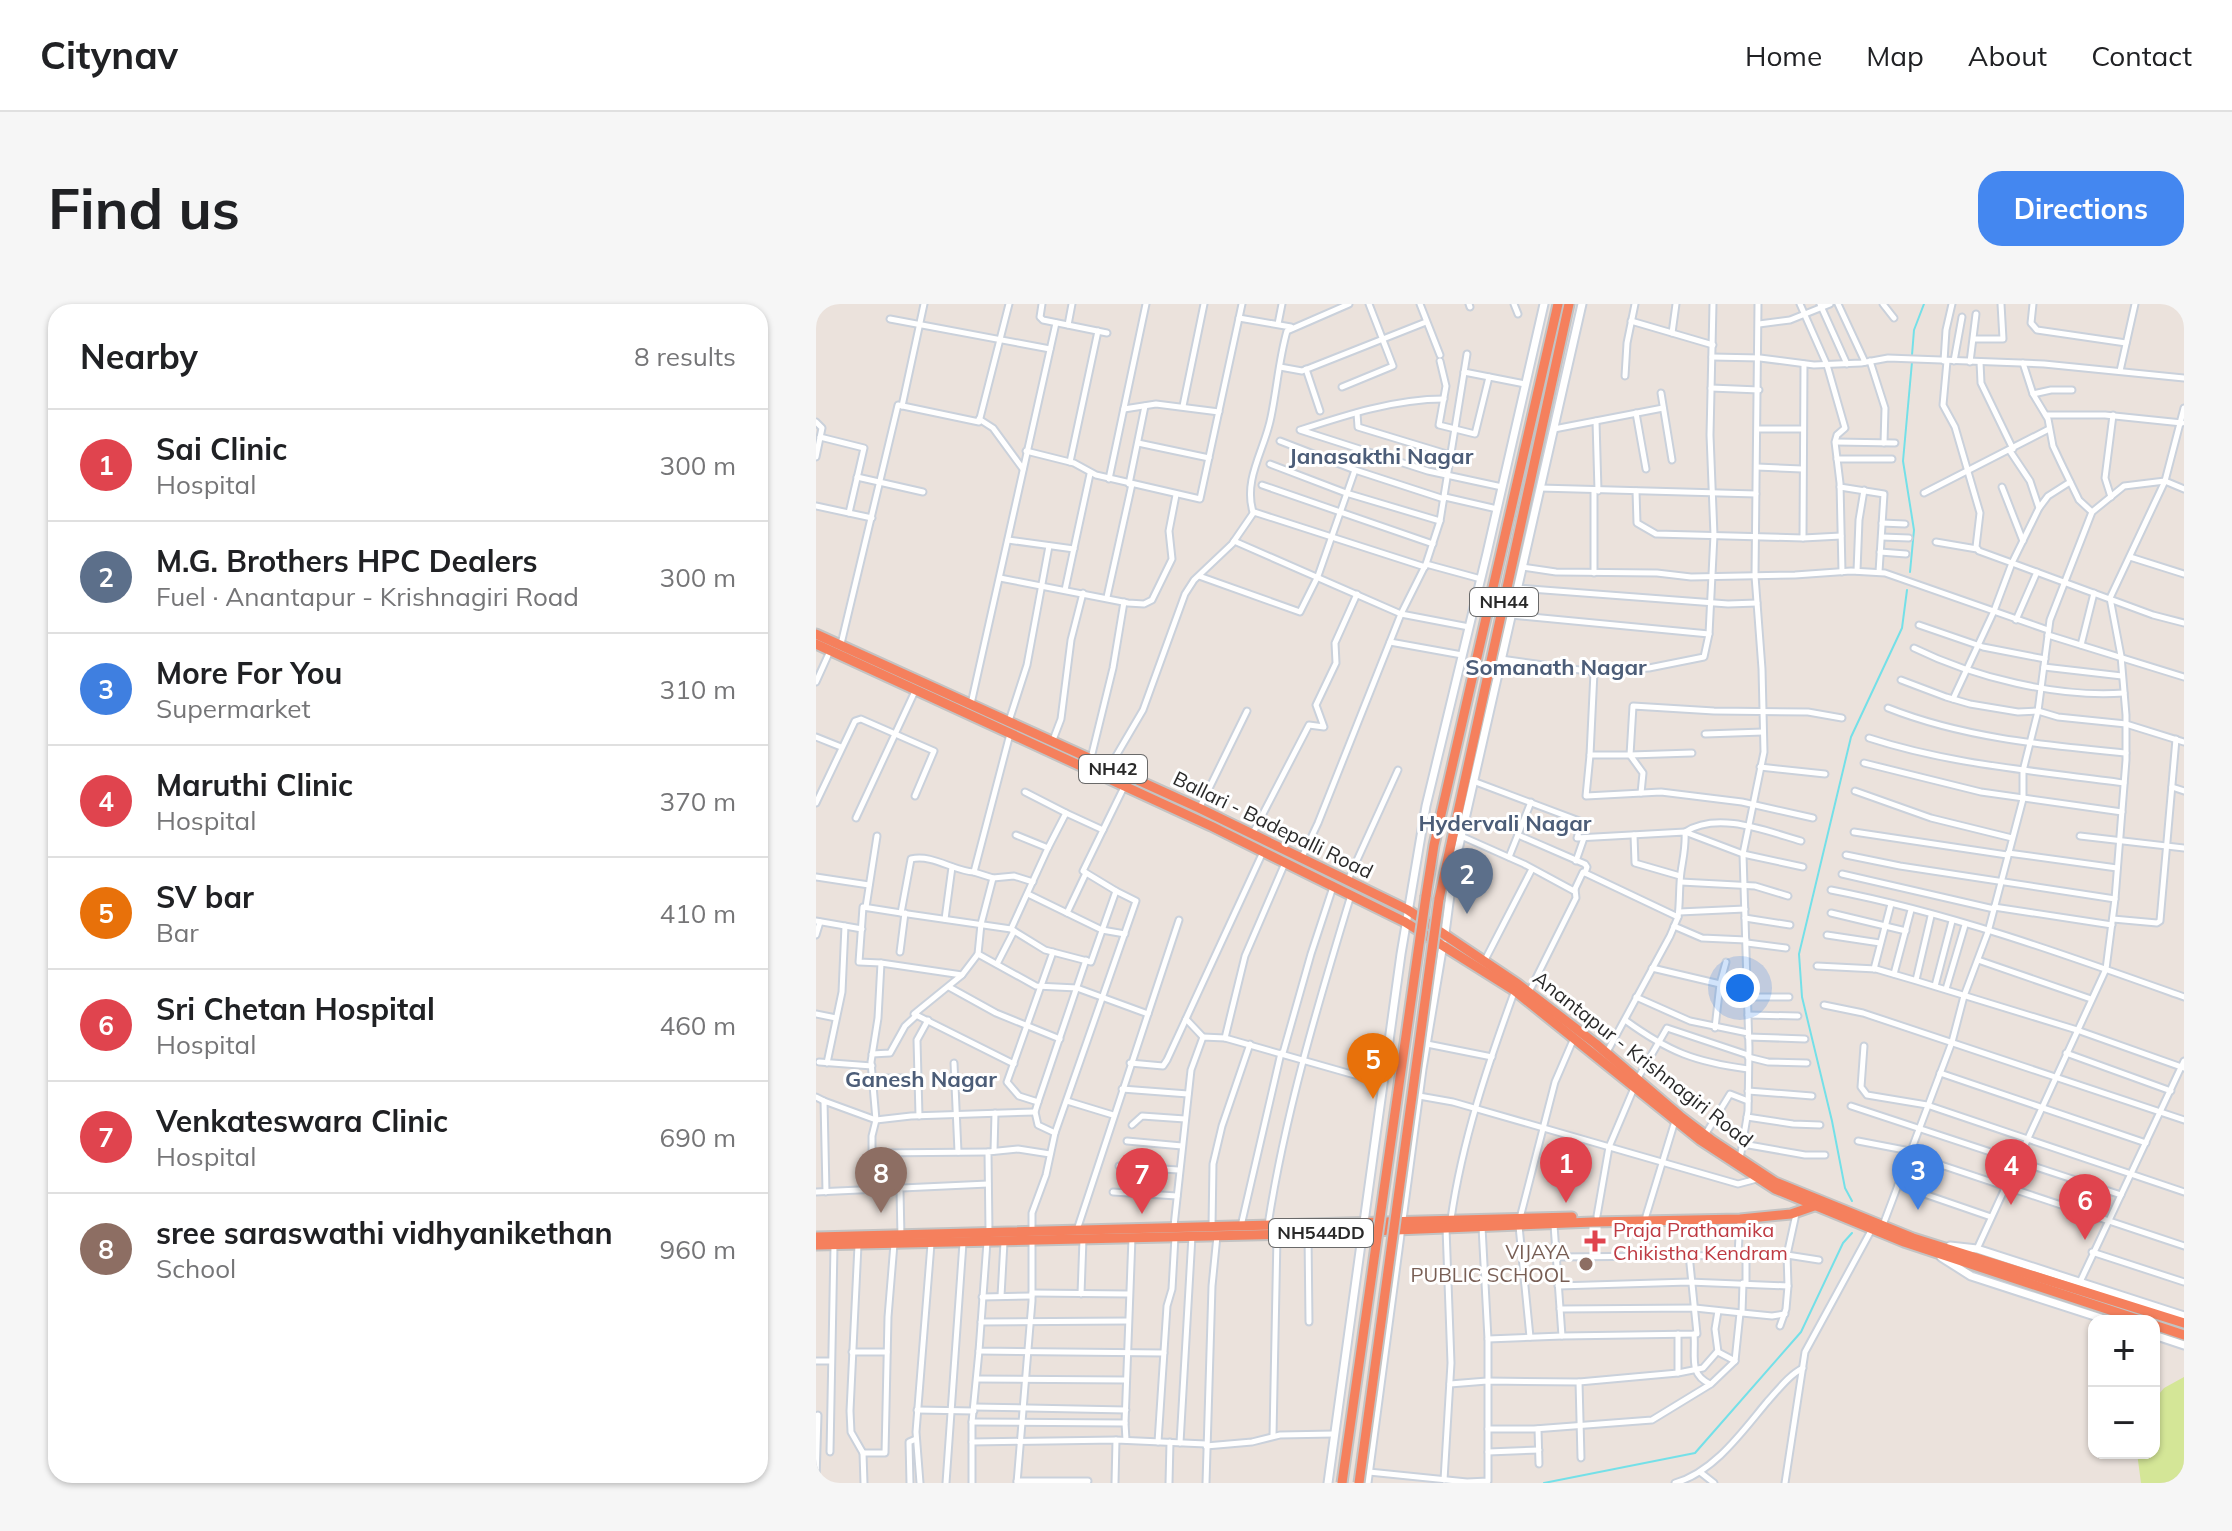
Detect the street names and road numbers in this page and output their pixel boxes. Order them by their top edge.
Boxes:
road number: NH44 [1470,588,1538,616]
road number: NH42 [1079,755,1147,783]
street label: Ballari - Badepalli Road [1169,765,1377,884]
street label: Anantapur - Krishnagiri Road [1528,965,1758,1152]
road number: NH544DD [1269,1219,1373,1247]

